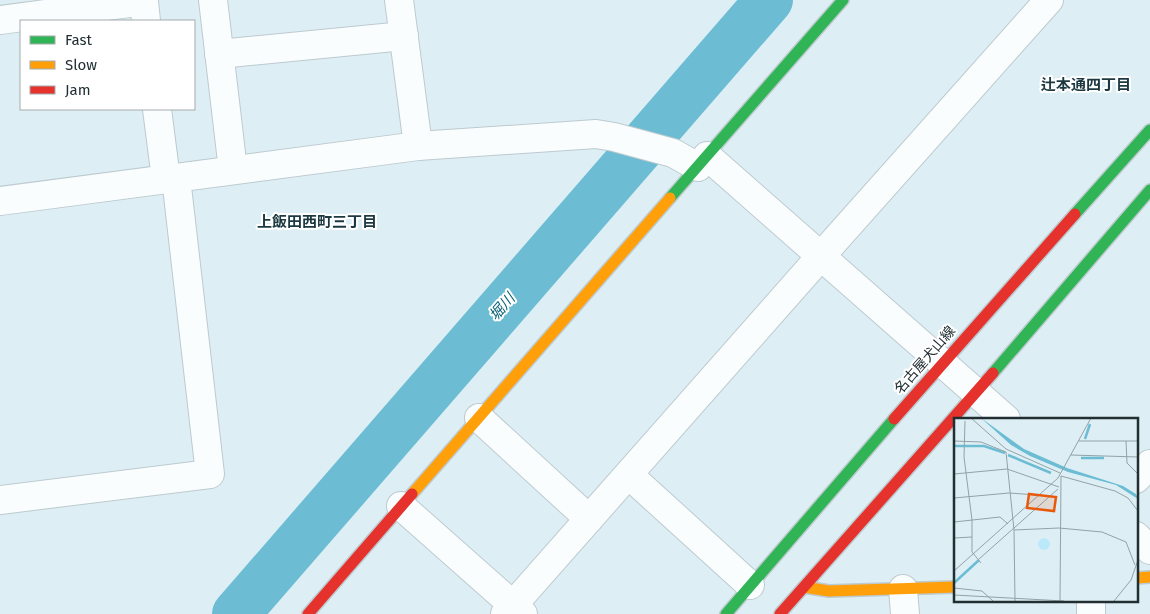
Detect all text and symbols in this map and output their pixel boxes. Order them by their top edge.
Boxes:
legend [20,20,195,110]
text: Fast [65,31,92,49]
text: Slow [65,56,97,74]
district label: 辻本通四丁目 [1041,76,1131,94]
text: Jam [65,81,91,99]
district label: 上飯田西町三丁目 [257,213,377,231]
water label: 堀川 [485,288,520,324]
street label: 名古屋犬山線 [891,323,959,397]
inset map [954,418,1138,602]

